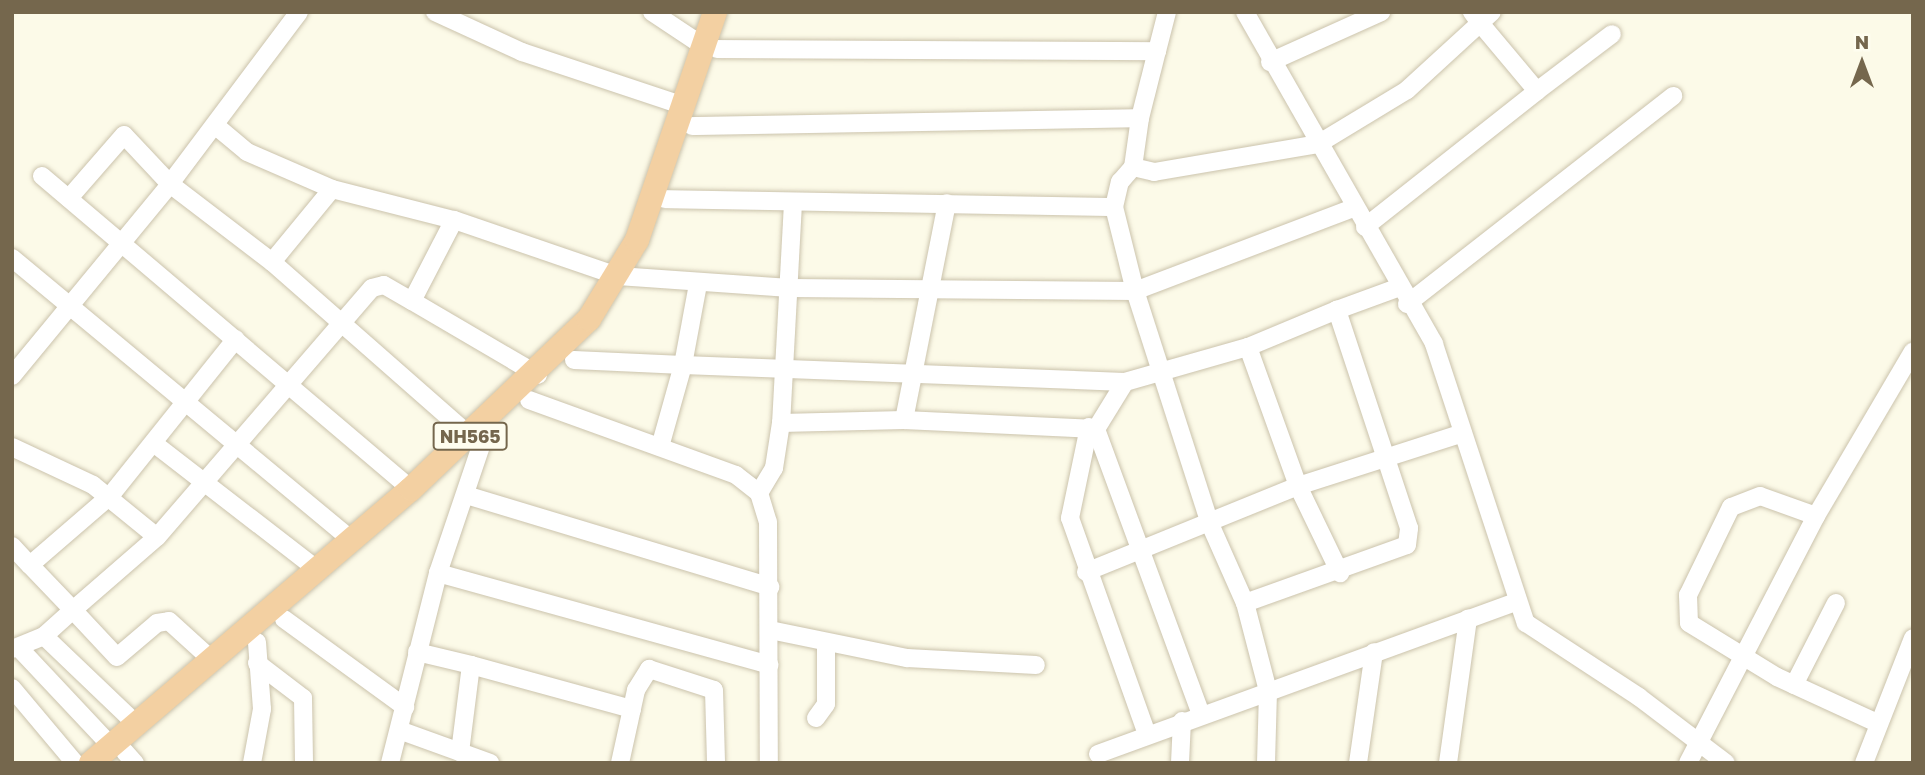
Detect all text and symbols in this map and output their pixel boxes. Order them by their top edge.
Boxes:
north arrow [1827,28,1897,98]
text: N [1855,30,1869,53]
road number: NH565 [432,422,508,450]

